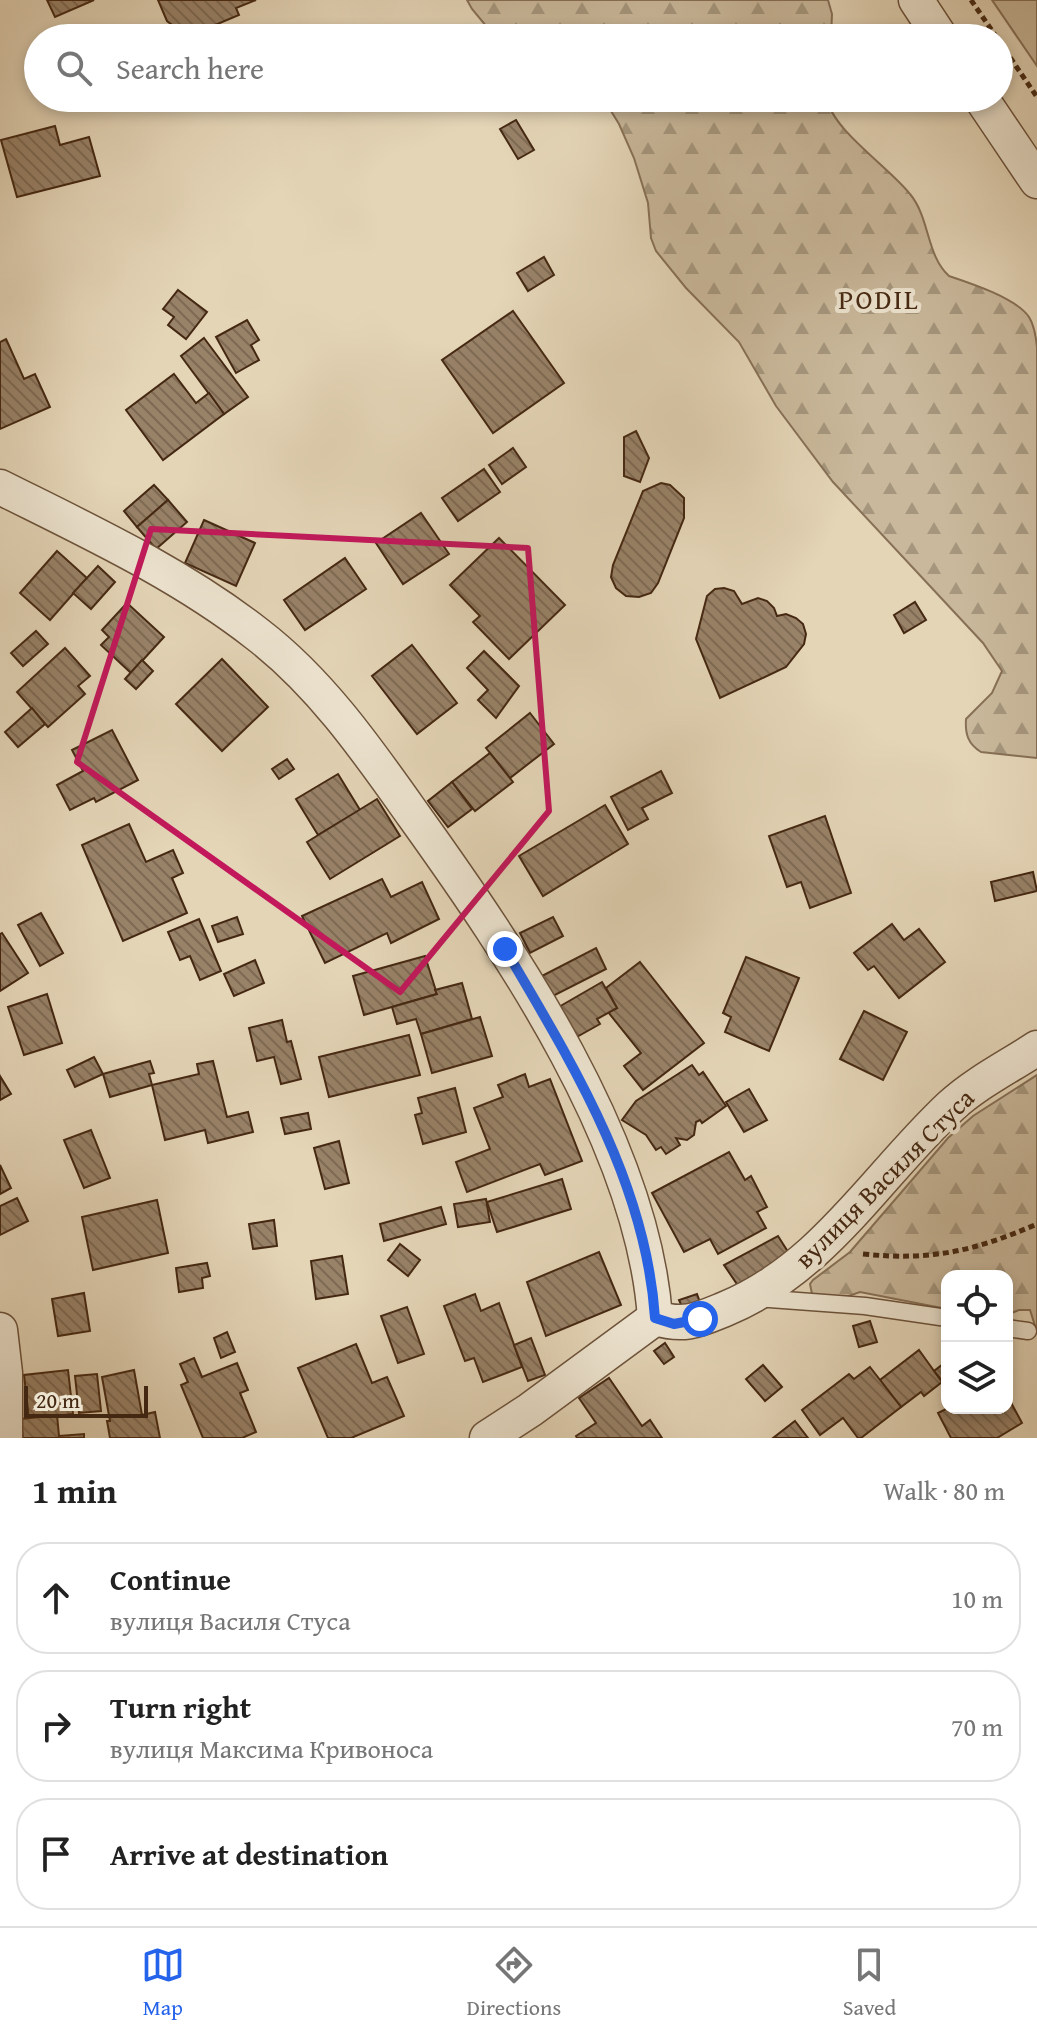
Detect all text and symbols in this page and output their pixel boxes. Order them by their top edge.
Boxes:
search box [24,24,1013,112]
icon: search [52,46,96,90]
text: Search here [116,46,264,90]
district label: PODIL [838,278,920,319]
route end [487,931,523,967]
street label: вулиця Василя Стуса [785,1079,983,1277]
map controls [941,1270,1013,1414]
button: locate [941,1270,1013,1342]
route start [682,1301,718,1337]
button: layers [941,1342,1013,1414]
scale bar [24,1382,148,1418]
text: 20 m [36,1384,80,1416]
text: 1 min [32,1466,117,1515]
text: Walk · 80 m [883,1471,1005,1510]
text: Continue [110,1557,231,1601]
icon: ahead [34,1576,78,1620]
text: 10 m [951,1579,1003,1618]
text: вулиця Василя Стуса [110,1601,351,1640]
text: Turn right [110,1685,251,1729]
icon: right [34,1704,78,1748]
text: 70 m [951,1707,1003,1746]
text: вулиця Максима Кривоноса [110,1729,433,1768]
icon: arrive [34,1832,78,1876]
text: Arrive at destination [110,1832,388,1876]
tab: Map [141,1943,185,2023]
tab: Directions [467,1943,561,2023]
tab: Saved [843,1943,896,2023]

